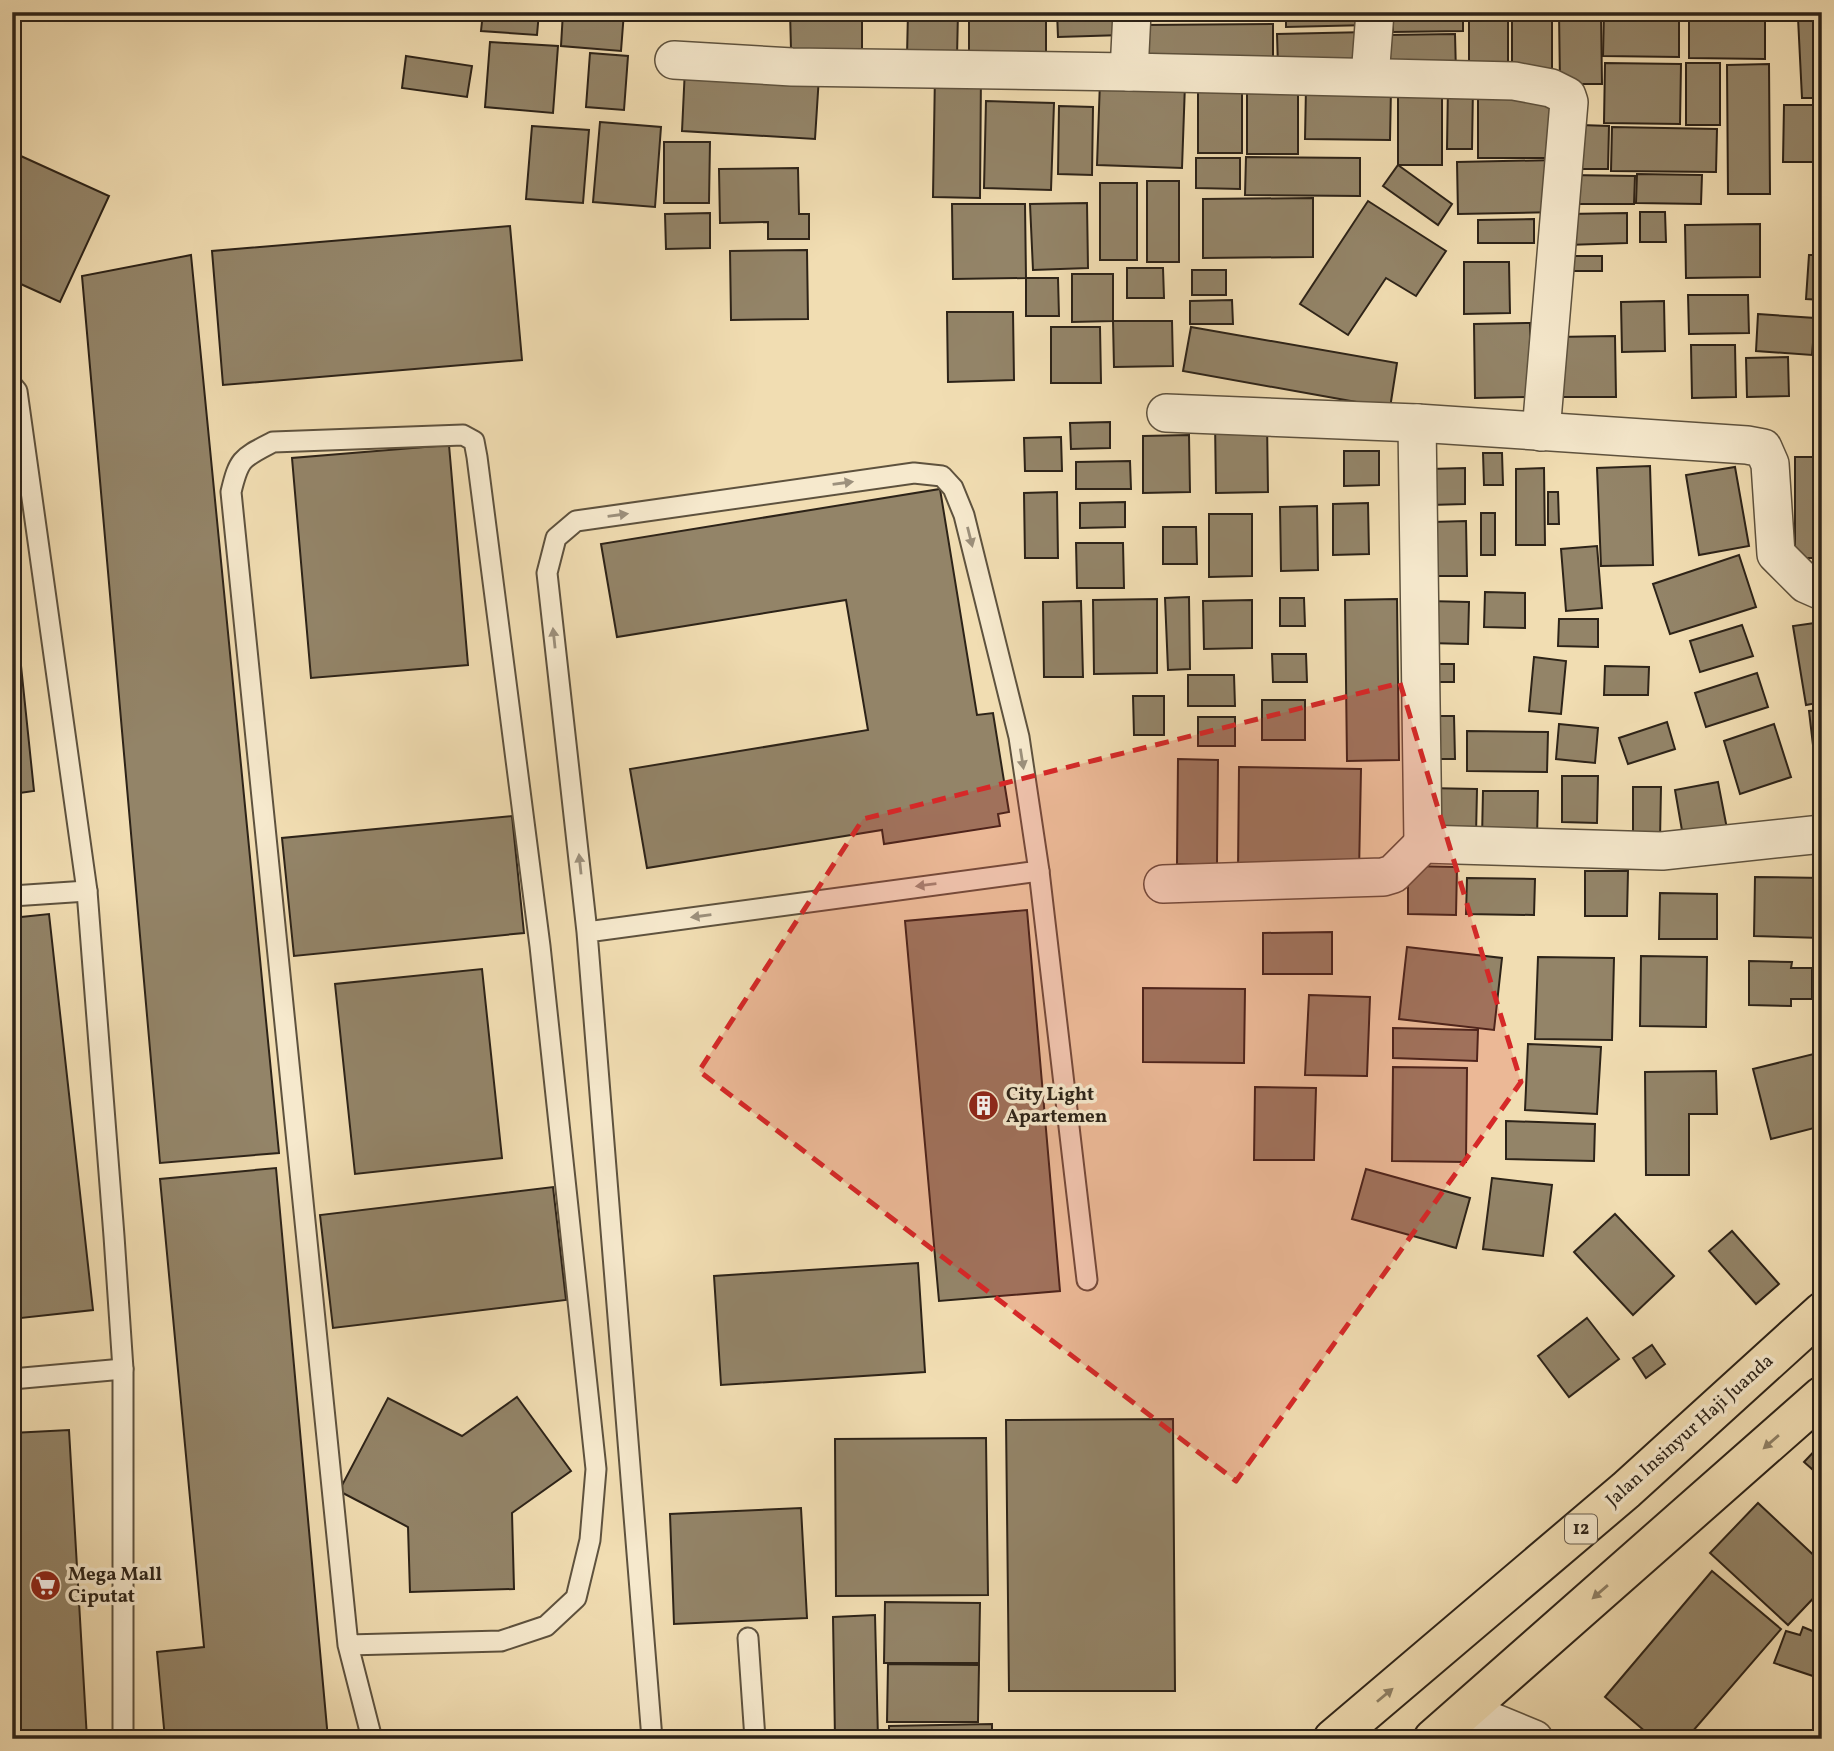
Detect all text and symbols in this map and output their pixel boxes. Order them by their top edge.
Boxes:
one-way arrow [832,477,854,488]
one-way arrow [607,509,629,520]
one-way arrow [965,526,976,548]
one-way arrow [548,627,559,649]
one-way arrow [1017,748,1028,770]
one-way arrow [574,853,585,875]
one-way arrow [915,880,937,891]
one-way arrow [689,911,711,922]
place label: City Light Apartemen [1006,1082,1107,1130]
building icon: City Light Apartemen [966,1089,1000,1123]
street label: Jalan Insinyur Haji Juanda [1600,1348,1780,1514]
one-way arrow [1762,1433,1779,1449]
road number: 12 [1565,1514,1597,1544]
place label: Mega Mall Ciputat [68,1562,162,1610]
supermarket icon: Mega Mall Ciputat [28,1569,62,1603]
one-way arrow [1591,1584,1609,1600]
one-way arrow [1377,1688,1394,1703]

